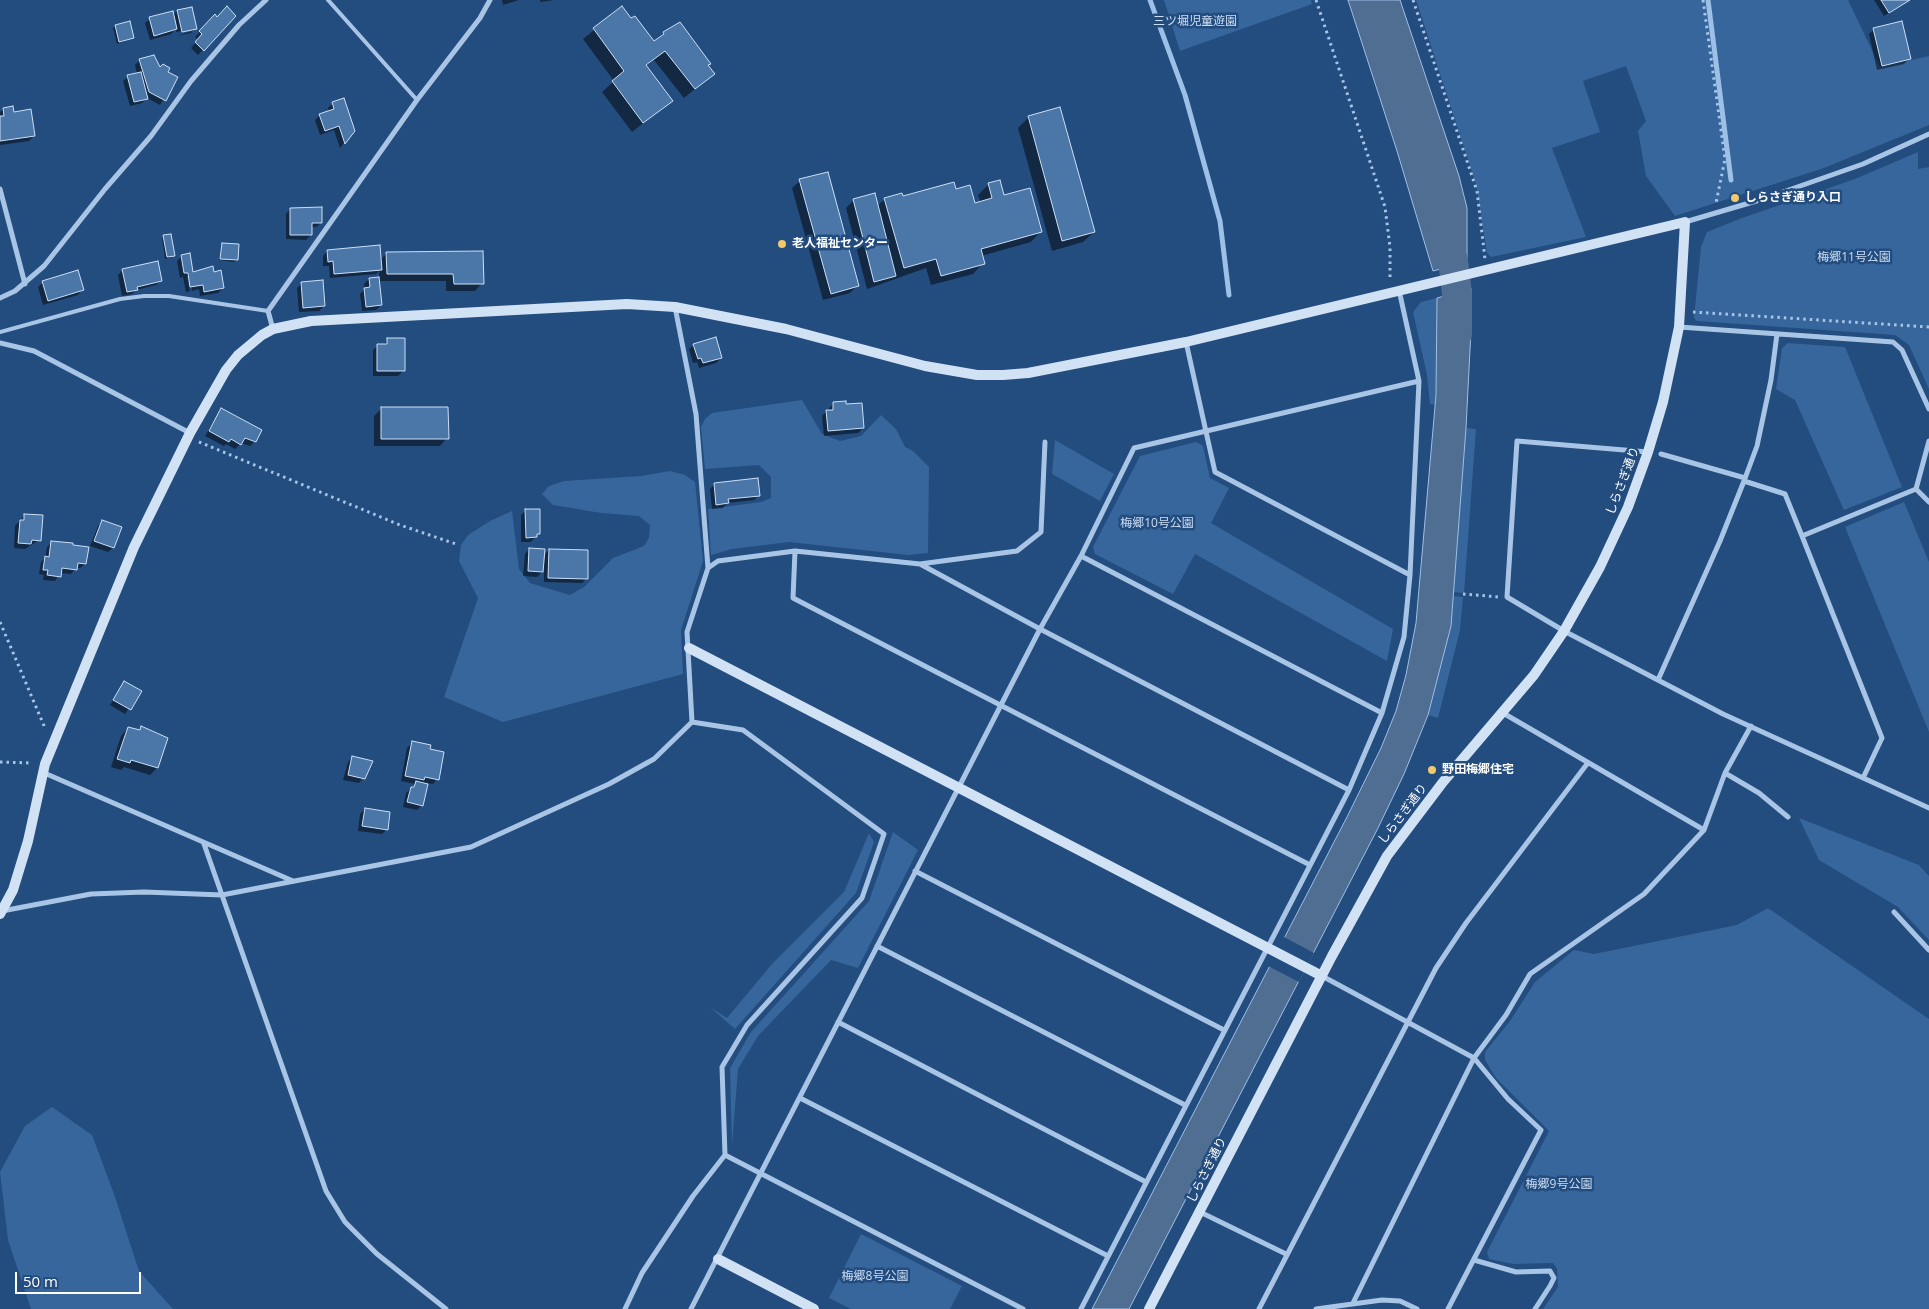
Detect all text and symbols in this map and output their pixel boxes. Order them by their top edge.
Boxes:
park label: 三ツ堀児童遊園 [1153,15,1237,29]
place label: しらさぎ通り入口 [1745,191,1841,205]
marker: しらさぎ通り入口 [1729,192,1741,204]
place label: 老人福祉センター [792,237,888,251]
marker: 老人福祉センター [776,238,788,250]
park label: 梅郷11号公園 [1817,251,1891,265]
street label: しらさぎ通り [1603,445,1643,517]
park label: 梅郷10号公園 [1120,517,1194,531]
place label: 野田梅郷住宅 [1442,763,1514,777]
marker: 野田梅郷住宅 [1426,764,1438,776]
street label: しらさぎ通り [1376,781,1430,847]
street label: しらさぎ通り [1184,1135,1230,1205]
park label: 梅郷9号公園 [1526,1178,1592,1192]
scale bar [18,1262,144,1294]
park label: 梅郷8号公園 [842,1270,908,1284]
text: 50 m [23,1271,58,1291]

